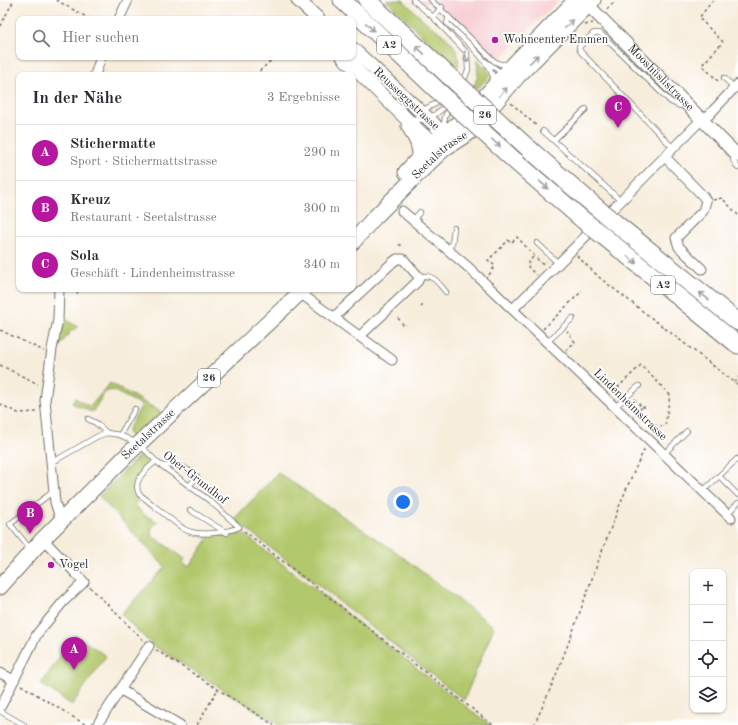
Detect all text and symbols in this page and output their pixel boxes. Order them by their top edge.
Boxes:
search box [16,16,356,60]
one-way arrow [564,19,574,29]
one-way arrow [365,22,375,31]
icon: search [30,27,52,49]
text: Hier suchen [62,31,139,46]
place label: Wohncenter Emmen [503,34,609,46]
marker: Wohncenter Emmen [490,35,500,45]
road number: A2 [377,36,401,54]
street label: Mooshüslistrasse [625,43,696,114]
one-way arrow [415,45,425,54]
one-way arrow [463,51,471,64]
one-way arrow [530,54,539,64]
street label: Reusseggstrasse [371,65,442,133]
one-way arrow [499,87,508,97]
text: In der Nähe [32,90,122,107]
text: 3 Ergebnisse [267,91,340,104]
pin: C [605,95,631,128]
road number: 26 [474,106,496,124]
street label: Seetalstrasse [410,129,470,182]
text: Stichermatte [70,137,156,152]
one-way arrow [491,139,501,148]
text: A [40,146,50,159]
text: 290 m [303,146,340,159]
text: Sport · Stichermattstrasse [70,155,217,168]
one-way arrow [538,181,549,190]
text: Kreuz [70,193,110,208]
text: B [40,202,50,215]
text: 300 m [303,202,340,215]
text: Restaurant · Seetalstrasse [70,211,217,224]
text: Sola [70,249,99,264]
one-way arrow [626,255,637,264]
text: C [41,258,49,271]
text: 340 m [303,258,340,271]
text: Geschäft · Lindenheimstrasse [70,267,235,280]
road number: A2 [651,276,675,294]
one-way arrow [699,292,710,300]
street label: Lindenheimstrasse [591,367,669,443]
road number: 26 [198,369,220,387]
street label: Seetalstrasse [120,407,178,462]
street label: Ober-Grundhof [160,449,230,508]
your location [393,492,413,512]
pin: B [17,501,43,534]
place label: Vogel [59,559,88,571]
marker: Vogel [46,560,56,570]
map controls [690,569,726,713]
button: + [690,569,726,605]
button: − [690,605,726,641]
pin: A [61,637,87,670]
button: locate [690,641,726,677]
button: layers [690,677,726,713]

